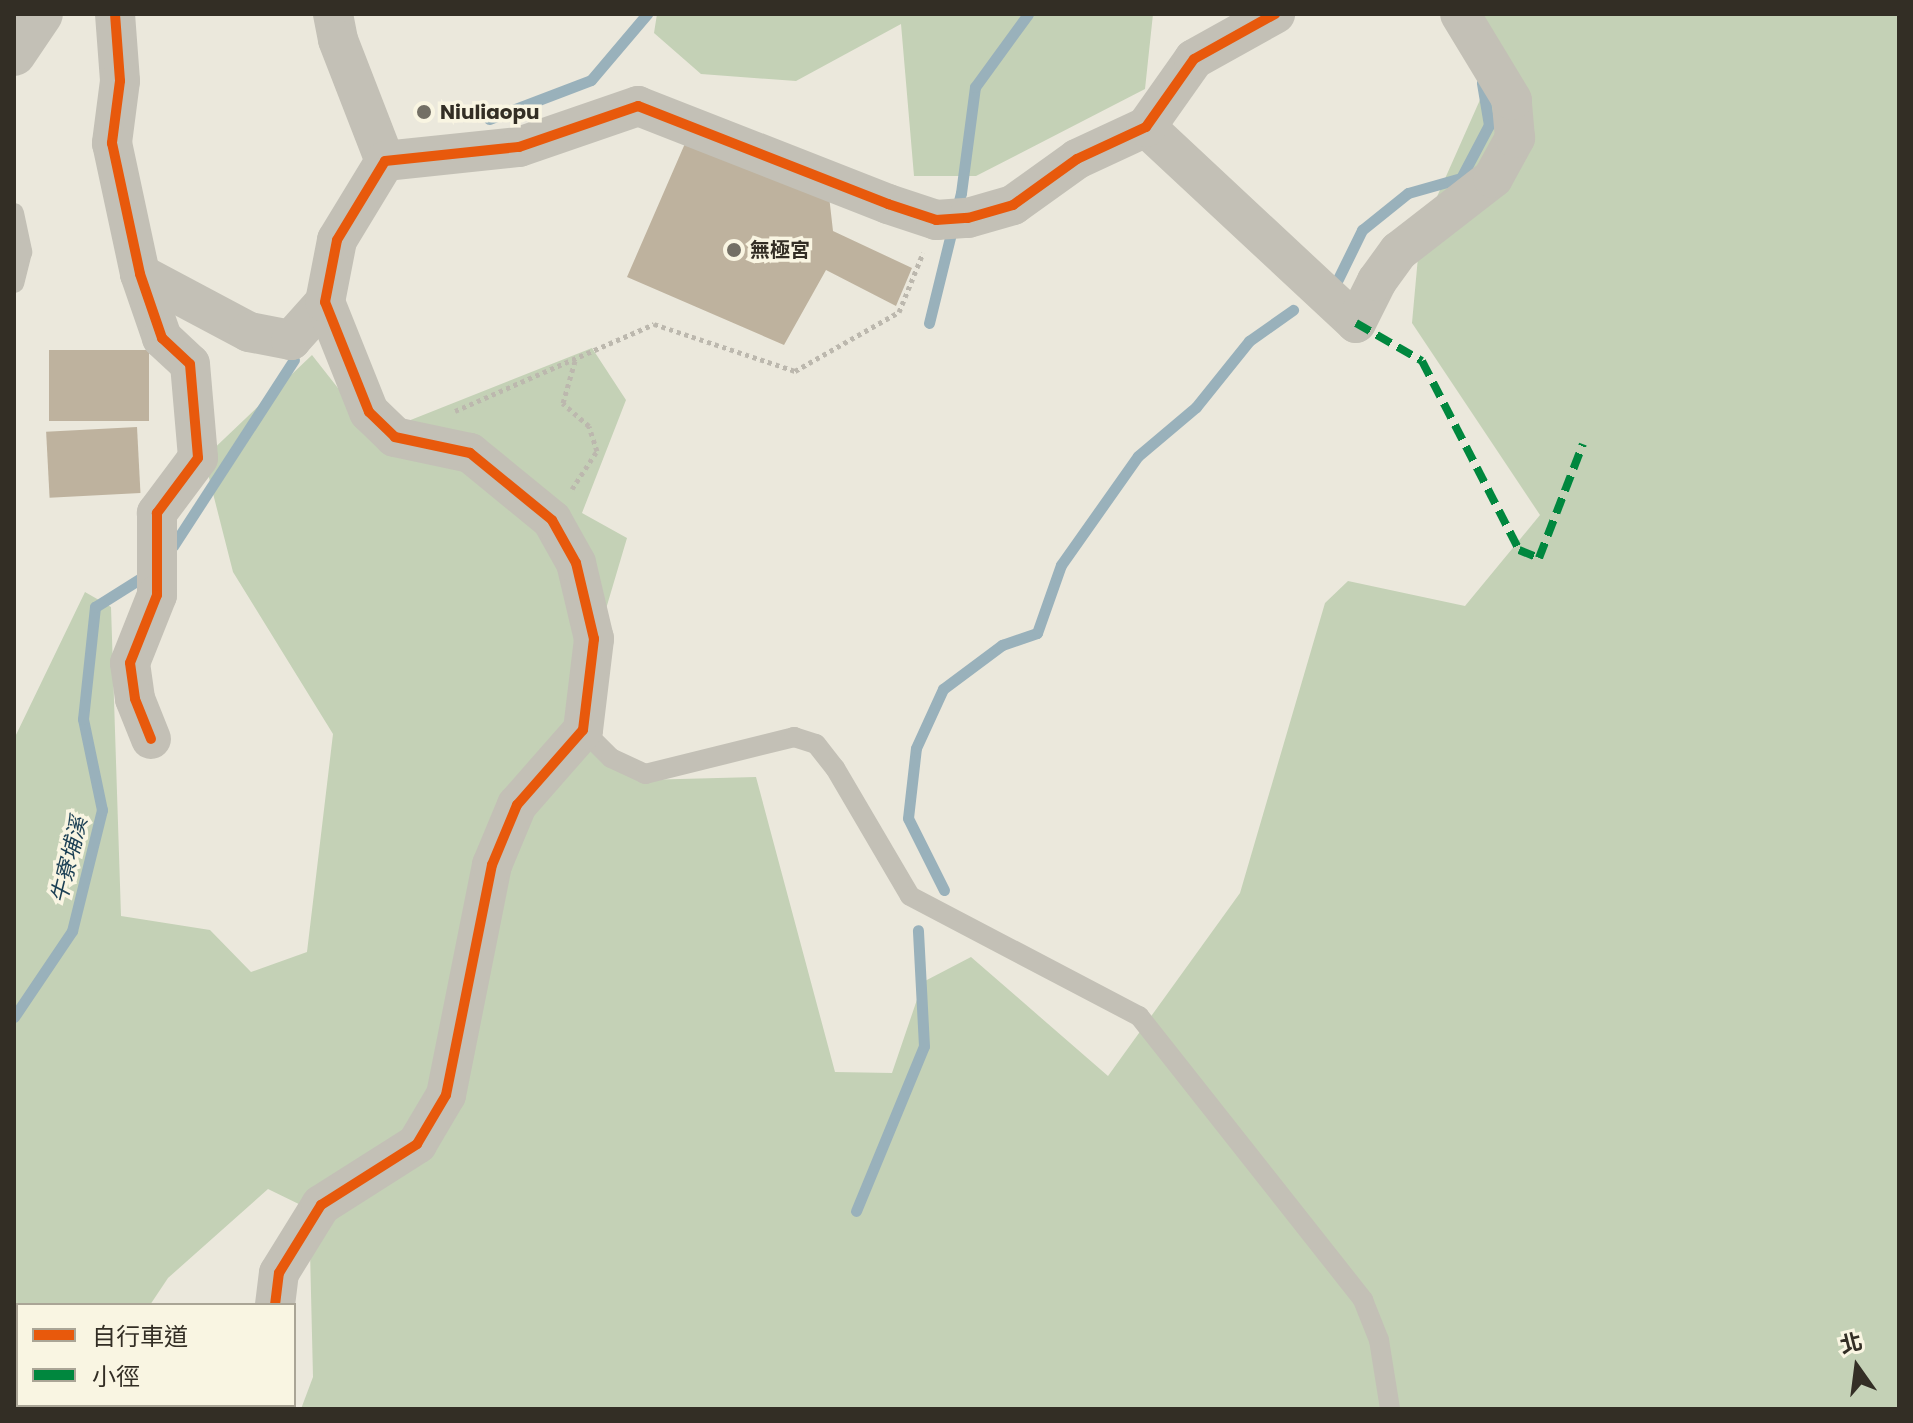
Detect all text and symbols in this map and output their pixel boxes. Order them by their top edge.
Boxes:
place label: Niuliaopu [440,100,540,124]
marker: Niuliaopu [415,103,433,121]
place label: 無極宮 [750,238,810,262]
marker: 無極宮 [725,241,743,259]
water label: 牛寮埔溪 [46,814,92,906]
legend [16,1303,296,1407]
text: 自行車道 [92,1320,188,1353]
text: 北 [1837,1326,1865,1361]
north arrow [1817,1327,1897,1407]
text: 小徑 [92,1360,140,1393]

